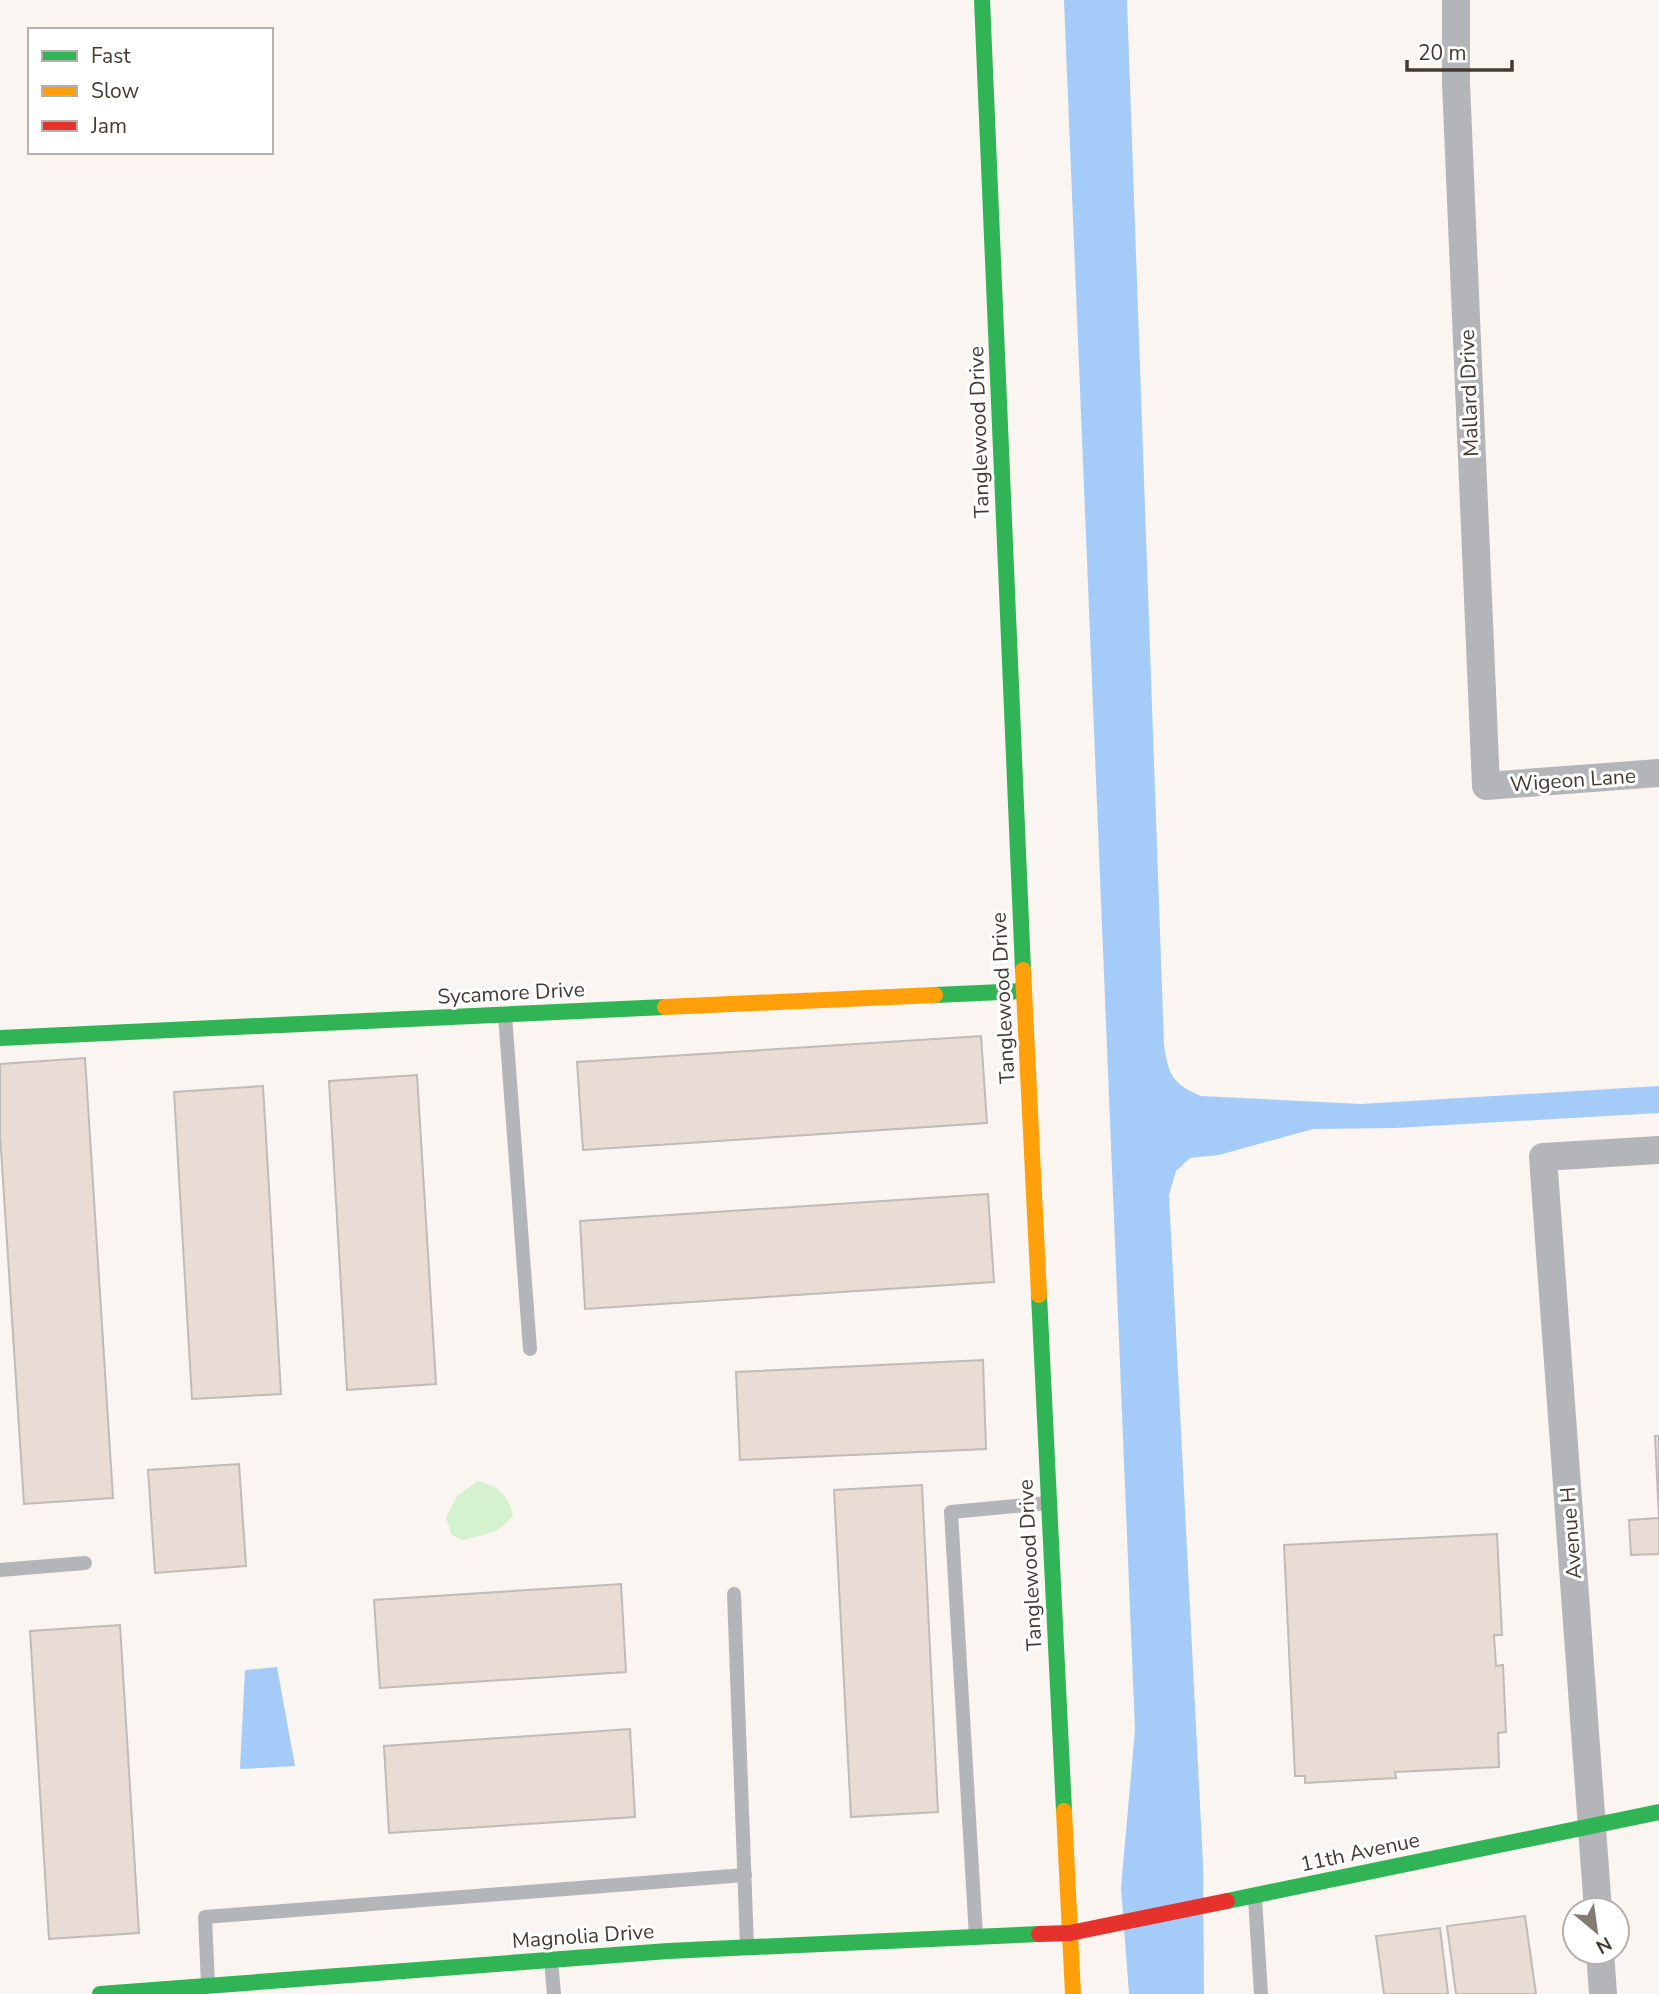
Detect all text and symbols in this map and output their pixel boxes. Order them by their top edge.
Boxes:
legend [28,28,273,154]
scale bar [1407,28,1512,72]
text: 20 m [1418,39,1467,67]
text: Fast [91,42,131,70]
text: Slow [91,77,140,105]
text: Jam [90,112,127,140]
street label: Mallard Drive [1453,329,1485,457]
street label: Tanglewood Drive [962,346,996,518]
street label: Wigeon Lane [1509,762,1637,798]
street label: Tanglewood Drive [985,911,1021,1085]
street label: Sycamore Drive [437,975,585,1011]
street label: Tanglewood Drive [1012,1478,1048,1652]
street label: Avenue H [1554,1486,1588,1580]
street label: 11th Avenue [1298,1826,1422,1878]
north arrow [1561,1896,1631,1966]
street label: Magnolia Drive [511,1917,655,1955]
text: N [1591,1930,1616,1960]

